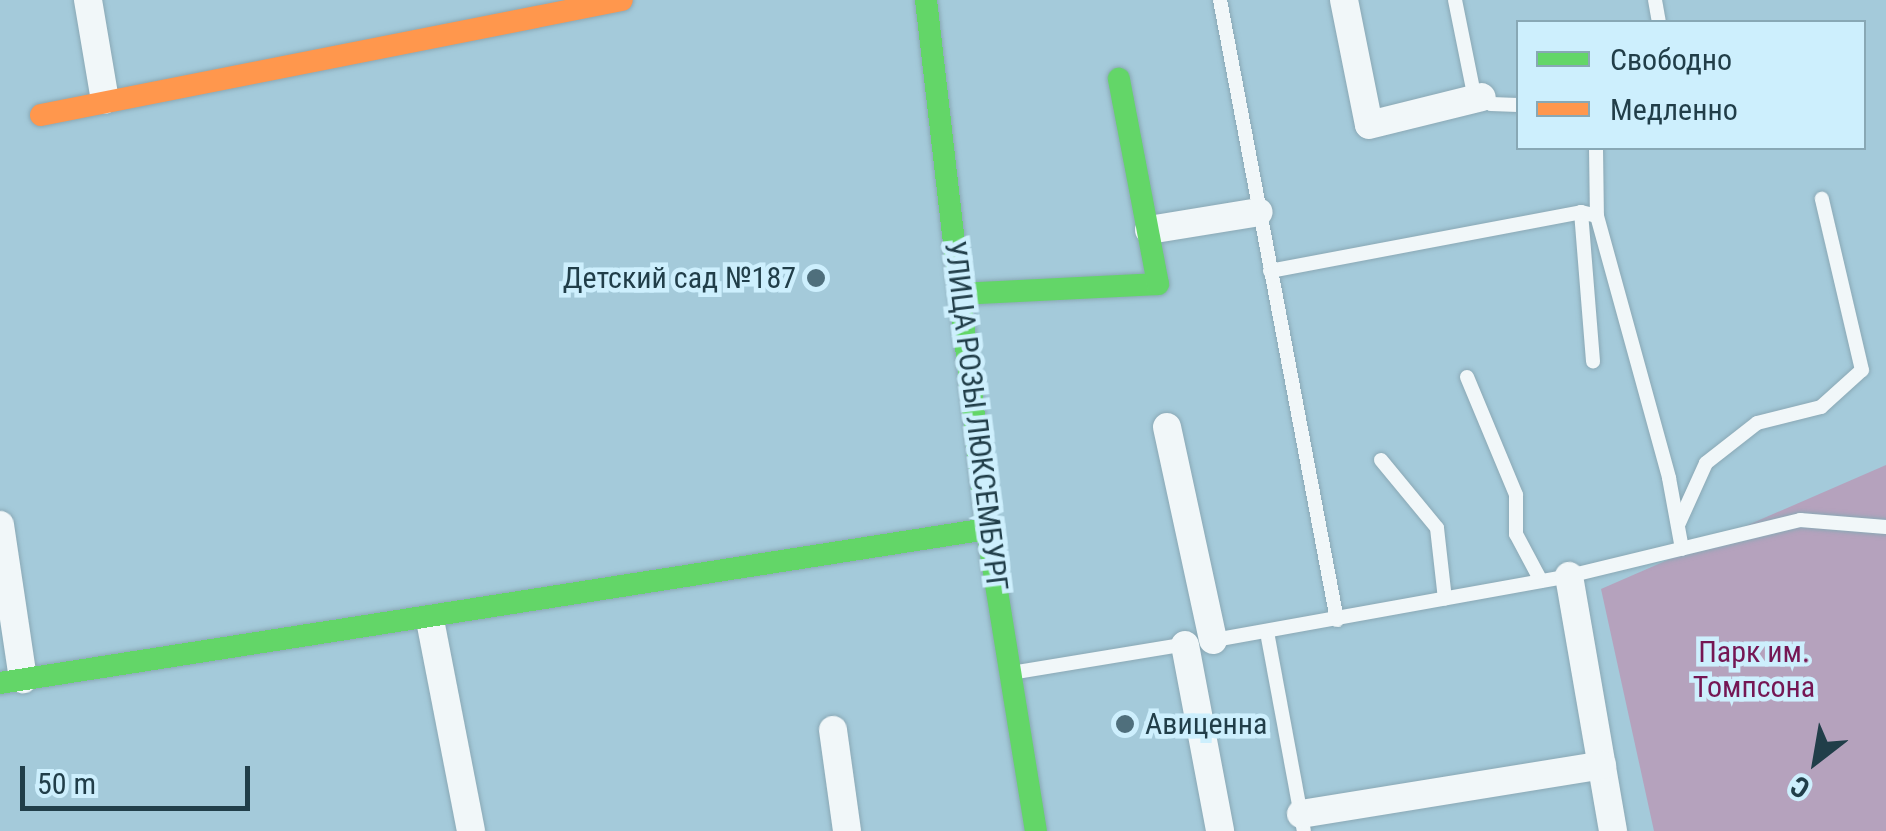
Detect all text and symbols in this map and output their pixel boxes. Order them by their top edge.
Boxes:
legend [1516,20,1866,150]
text: Свободно [1610,42,1732,77]
text: Медленно [1610,92,1738,127]
street label: УЛИЦА РОЗЫ ЛЮКСЕМБУРГ [937,239,1015,593]
place label: Детский сад №187 [563,260,796,296]
marker: Детский сад №187 [805,267,827,289]
park label: Парк им. Томпсона [1693,634,1815,704]
place label: Авиценна [1145,706,1267,742]
north arrow [1766,711,1866,811]
marker: Авиценна [1114,713,1136,735]
scale bar [25,746,255,808]
text: 50 m [37,766,96,801]
text: С [1785,769,1816,805]

